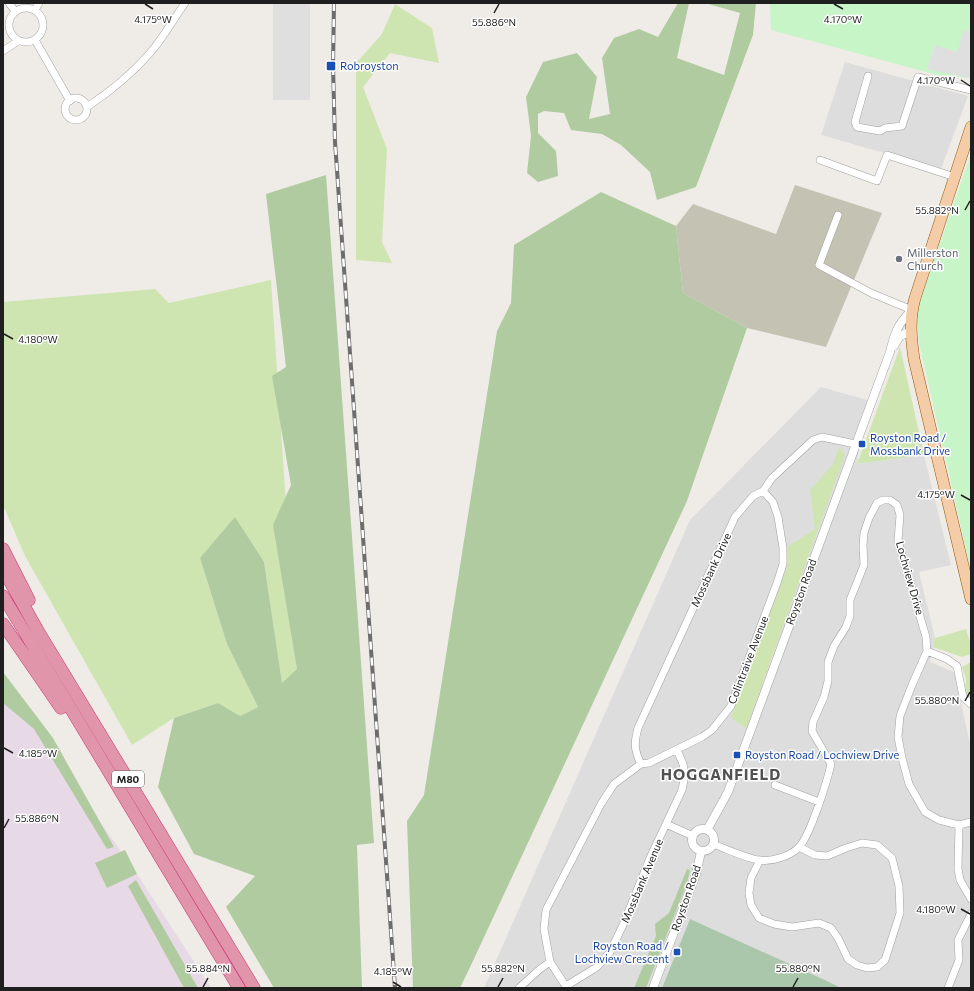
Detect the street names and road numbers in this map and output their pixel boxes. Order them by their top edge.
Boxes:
street label: Mossbank Drive [688,531,733,609]
street label: Lochview Drive [894,539,927,616]
street label: Royston Road [783,557,818,627]
street label: Colintraive Avenue [725,614,770,706]
road number: M80 [112,771,144,787]
street label: Mossbank Avenue [618,837,665,925]
street label: Royston Road [668,863,703,933]

